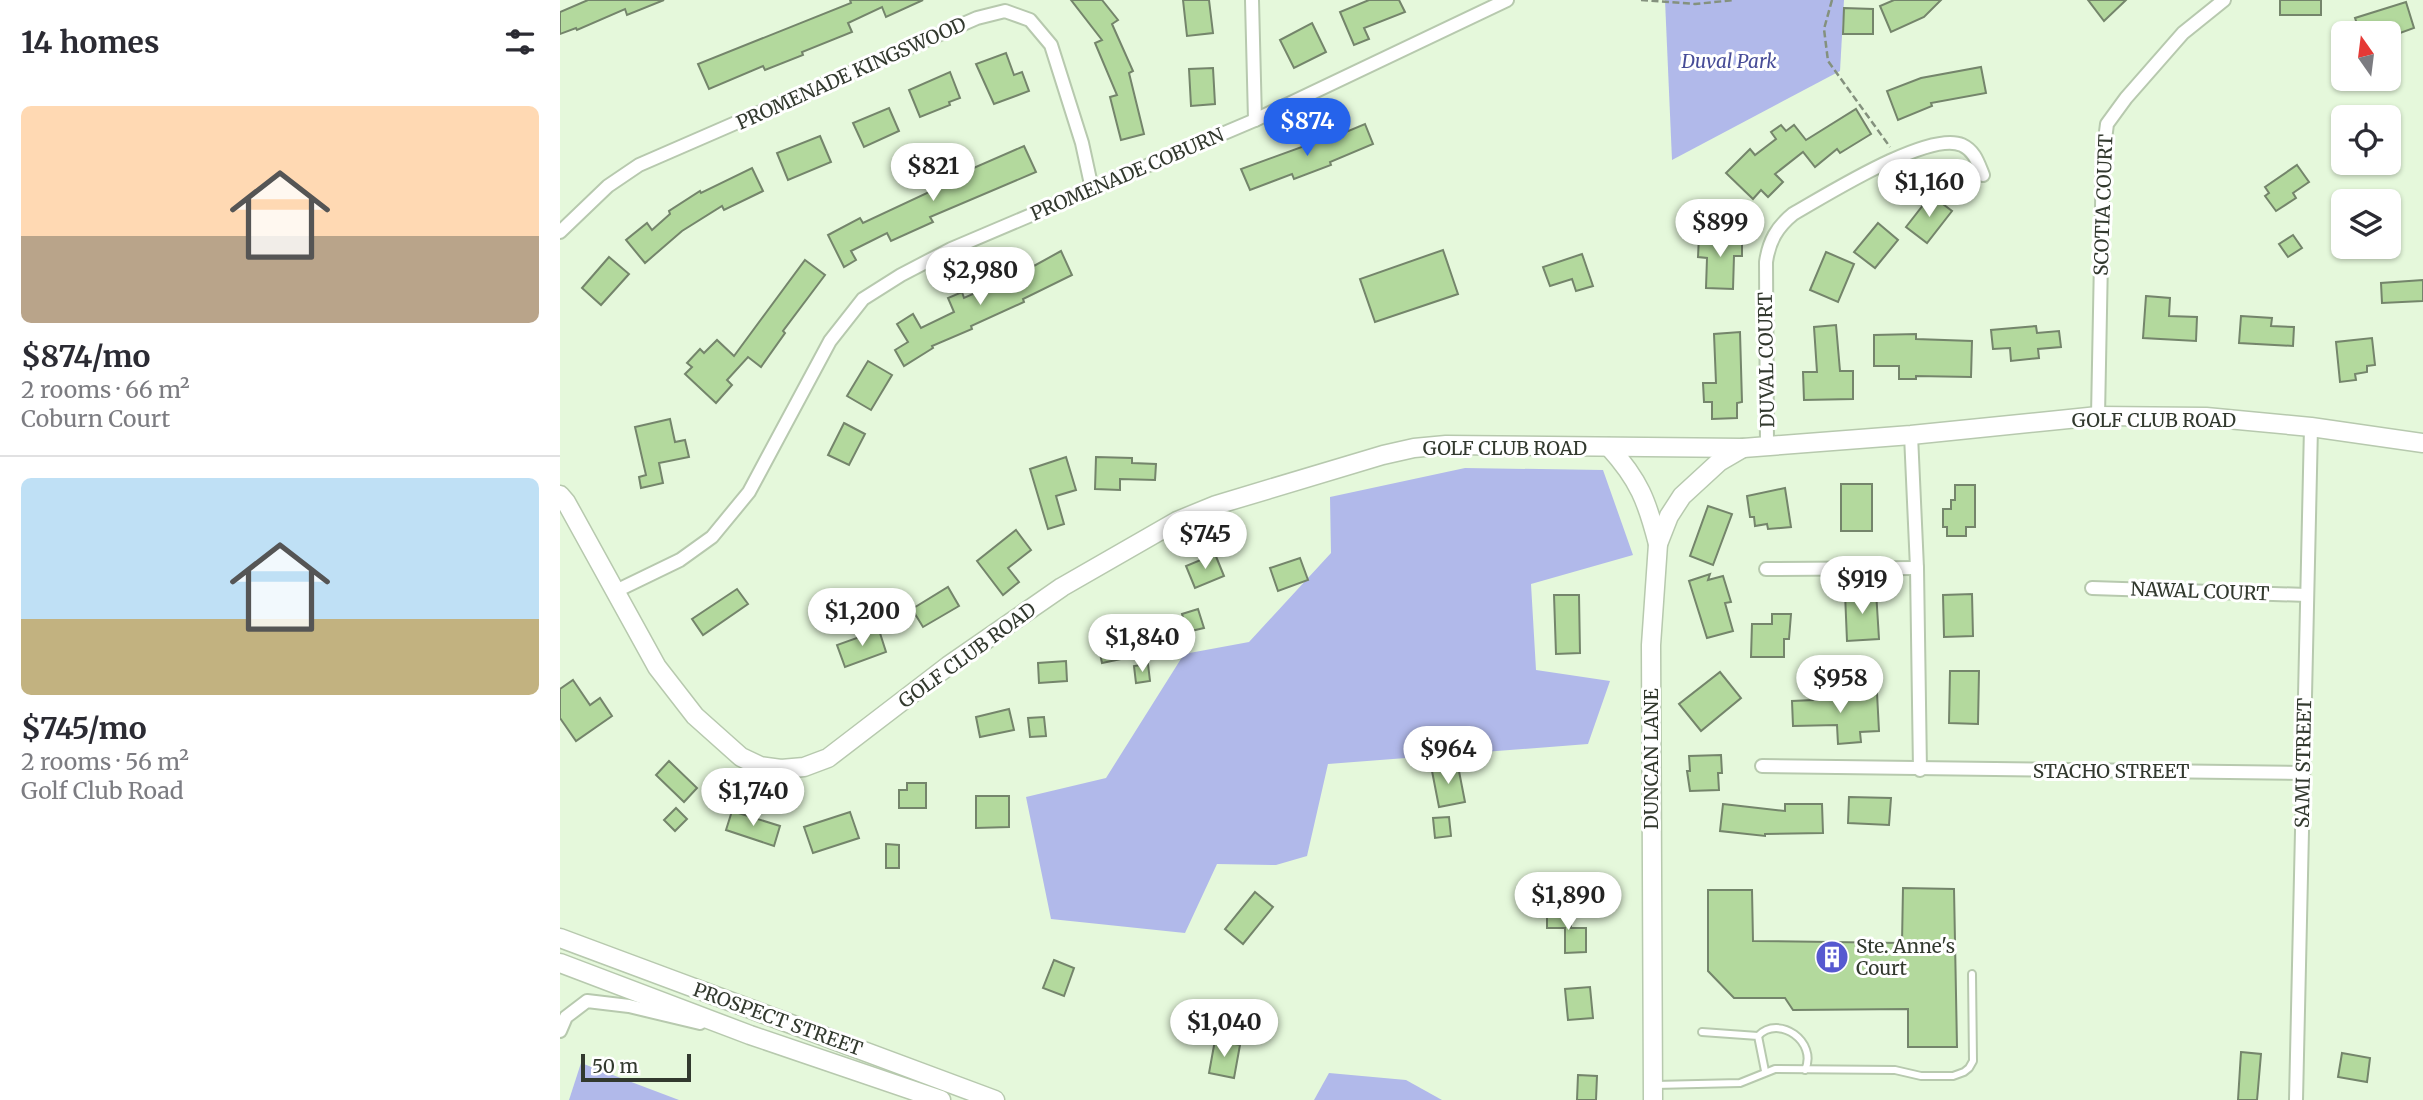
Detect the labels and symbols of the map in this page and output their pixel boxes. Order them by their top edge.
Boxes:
street label: PROMENADE KINGSWOOD [733,11,969,135]
north arrow [2331,21,2401,91]
park label: Duval Park [1680,49,1777,73]
pin: $874 [1266,99,1348,158]
street label: PROMENADE COBURN [1027,122,1228,226]
street label: SCOTIA COURT [2089,134,2117,276]
pin: $821 [892,144,974,203]
pin: $1,160 [1872,160,1986,219]
pin: $899 [1679,200,1761,259]
pin: $2,980 [923,247,1037,307]
street label: DUVAL COURT [1753,292,1779,428]
street label: GOLF CLUB ROAD [2072,408,2236,432]
street label: GOLF CLUB ROAD [1423,436,1587,460]
pin: $745 [1164,512,1246,571]
pin: $919 [1821,556,1903,616]
street label: NAWAL COURT [2130,577,2270,605]
pin: $1,200 [805,588,919,648]
street label: GOLF CLUB ROAD [893,597,1041,713]
pin: $1,840 [1085,614,1199,674]
pin: $958 [1799,656,1881,715]
street label: DUNCAN LANE [1639,689,1663,829]
street label: SAMI STREET [2290,698,2316,828]
pin: $964 [1407,726,1489,786]
street label: STACHO STREET [2033,759,2189,783]
pin: $1,740 [696,768,810,828]
pin: $1,890 [1511,872,1625,932]
place label: Ste. Anne's Court [1856,934,1955,980]
building icon: Ste. Anne's Court [1813,938,1851,976]
street label: PROSPECT STREET [690,977,866,1061]
pin: $1,040 [1167,1000,1281,1059]
scale bar [581,1051,691,1083]

